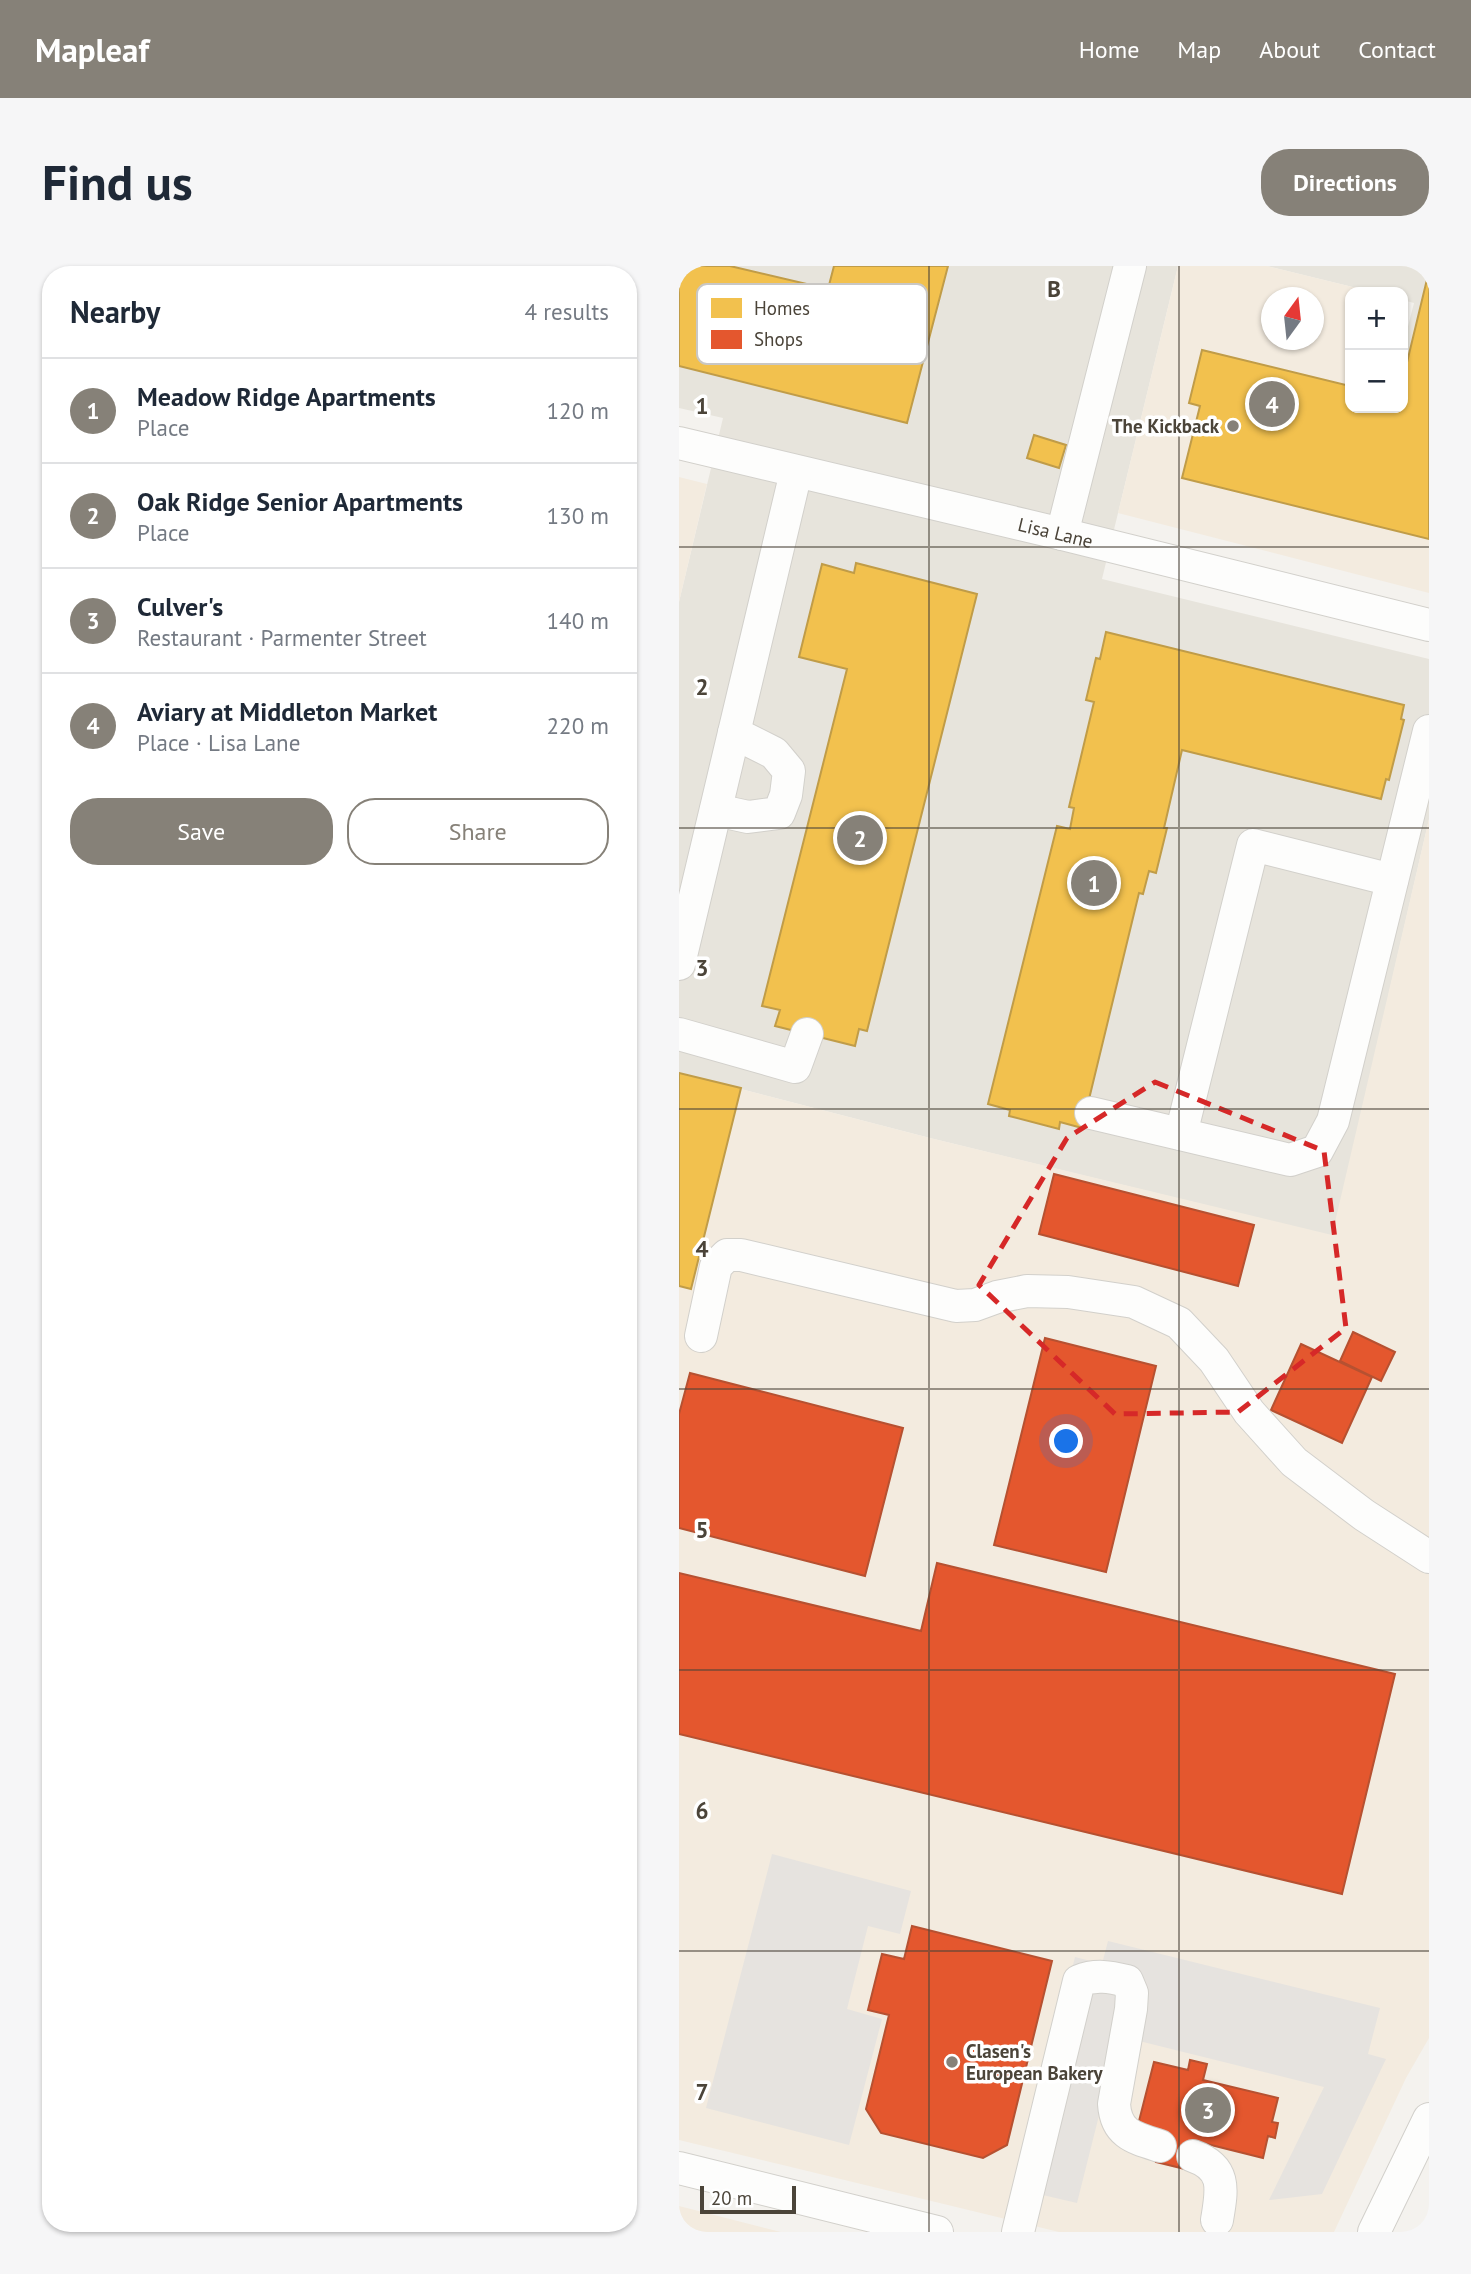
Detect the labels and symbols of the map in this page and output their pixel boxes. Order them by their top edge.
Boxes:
text: B [1047,274,1061,303]
legend [697,284,927,364]
north arrow [1261,287,1324,350]
text: Homes [754,296,810,320]
text: Shops [754,327,803,351]
pin: 4 [1249,378,1295,430]
text: 1 [695,391,709,420]
place label: The Kickback [1112,414,1220,438]
marker: The Kickback [1225,418,1241,434]
street label: Lisa Lane [1016,512,1095,553]
text: 2 [695,672,709,701]
pin: 2 [837,812,883,864]
pin: 1 [1071,857,1117,909]
text: 3 [695,953,709,982]
text: 4 [695,1234,709,1263]
your location [1049,1424,1083,1458]
text: 5 [695,1515,709,1544]
text: 6 [695,1796,709,1825]
place label: Clasen's European Bakery [966,2039,1104,2085]
marker: Clasen's European Bakery [944,2054,960,2070]
text: 7 [695,2077,709,2106]
pin: 3 [1185,2084,1231,2136]
scale bar [700,2183,796,2215]

